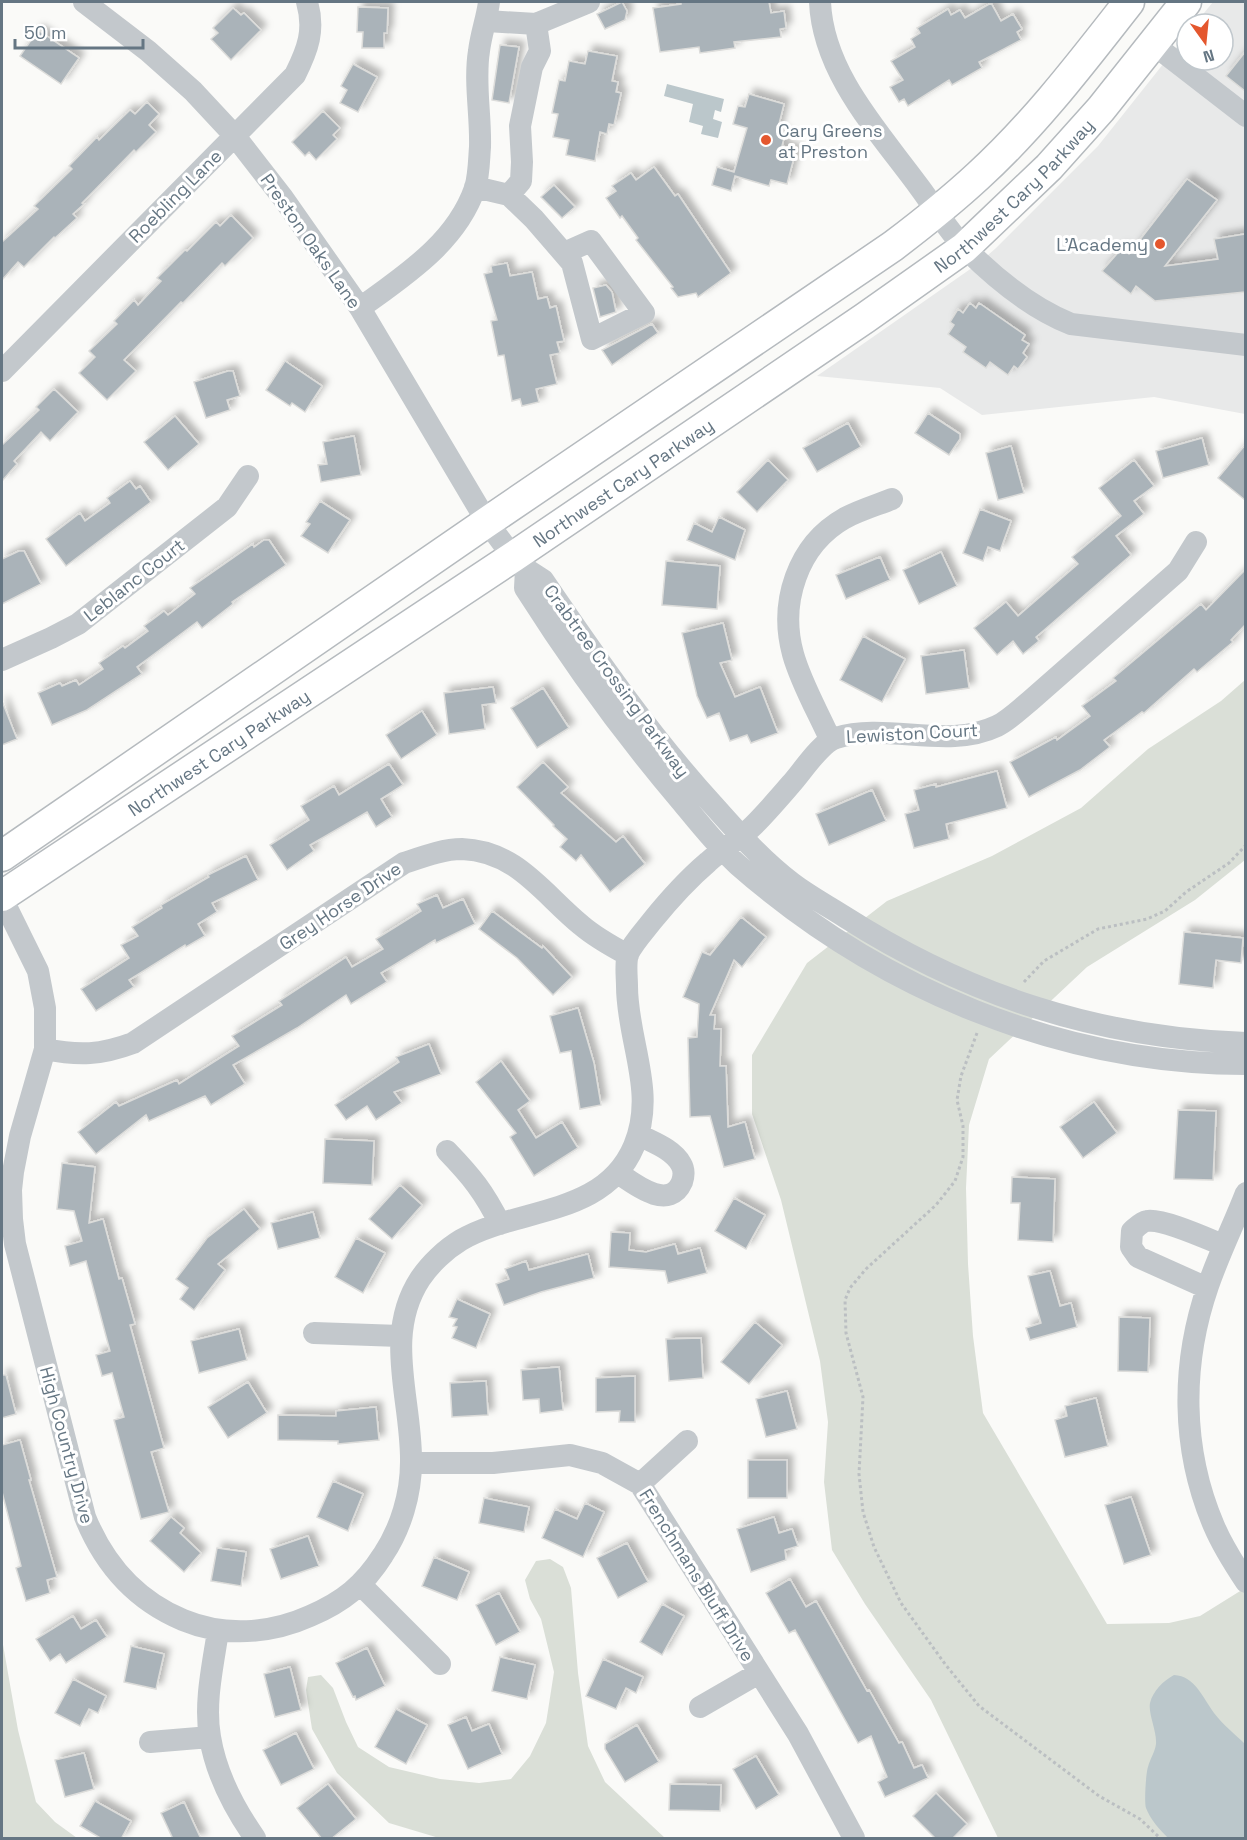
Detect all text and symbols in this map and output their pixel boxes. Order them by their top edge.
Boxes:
scale bar [15,12,142,50]
north arrow [1175,12,1235,72]
text: 50 m [24,21,66,44]
text: N [1201,44,1217,68]
street label: Northwest Cary Parkway [929,114,1099,277]
place label: Cary Greens at Preston [778,119,883,163]
marker: Cary Greens at Preston [759,133,773,147]
street label: Roebling Lane [124,145,226,247]
street label: Preston Oaks Lane [256,169,366,313]
place label: L'Academy [1056,233,1148,256]
marker: L'Academy [1153,237,1167,251]
street label: Northwest Cary Parkway [528,413,718,552]
street label: Leblanc Court [79,533,189,627]
street label: Crabtree Crossing Parkway [539,580,695,782]
street label: Northwest Cary Parkway [123,684,314,821]
street label: Lewiston Court [846,718,978,748]
street label: Grey Horse Drive [275,857,405,955]
street label: High Country Drive [35,1364,99,1526]
street label: Frenchmans Bluff Drive [634,1484,760,1666]

